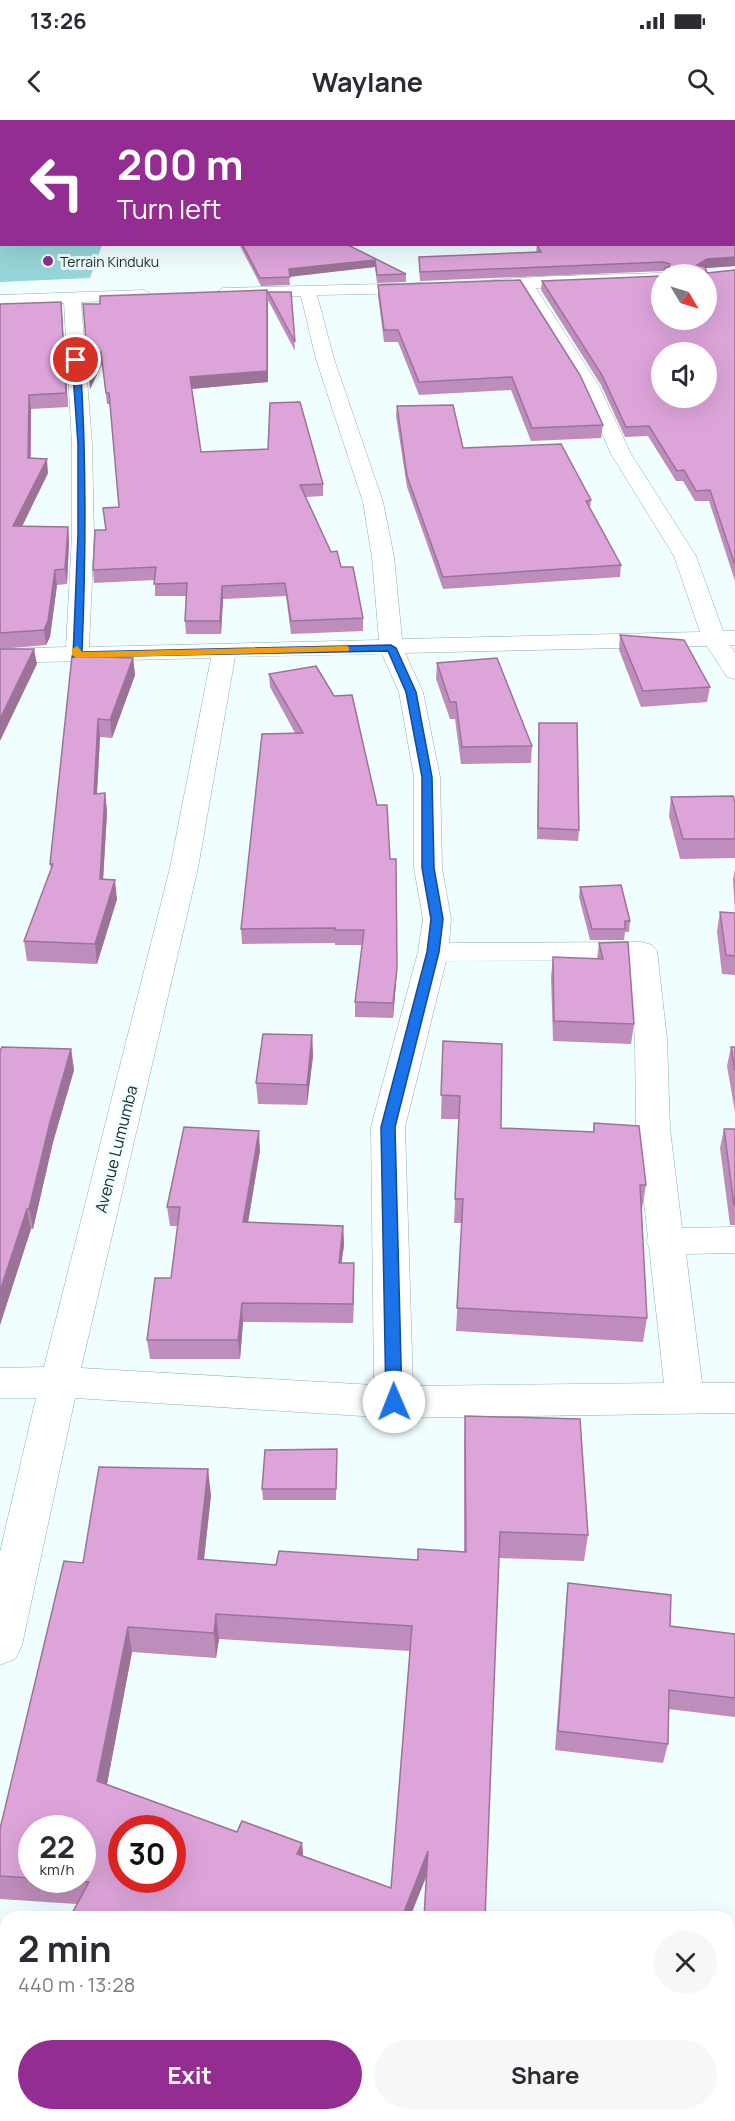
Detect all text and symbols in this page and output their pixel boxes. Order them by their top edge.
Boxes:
text: 13:26 [30,6,87,36]
text: Waylane [312,63,423,100]
icon: back [18,65,51,98]
icon: search [684,65,717,98]
text: 200 m [117,135,243,193]
icon: left [18,144,96,222]
text: Turn left [117,190,221,227]
place label: Terrain Kinduku [60,252,159,271]
marker: Terrain Kinduku [41,254,55,268]
north arrow [651,264,717,330]
map controls [651,264,717,408]
pin [50,334,101,385]
button: sound [651,342,717,408]
icon: arrive [59,343,92,376]
street label: Avenue Lumumba [90,1083,142,1215]
position arrow [362,1370,426,1434]
speed limit sign: 30 [108,1815,186,1893]
text: 22 [39,1826,75,1867]
text: km/h [40,1859,74,1880]
text: 2 min [18,1924,112,1973]
button: close [654,1931,717,1994]
text: 440 m · 13:28 [18,1971,135,1998]
button: Exit [18,2040,362,2109]
button: Share [374,2040,717,2109]

